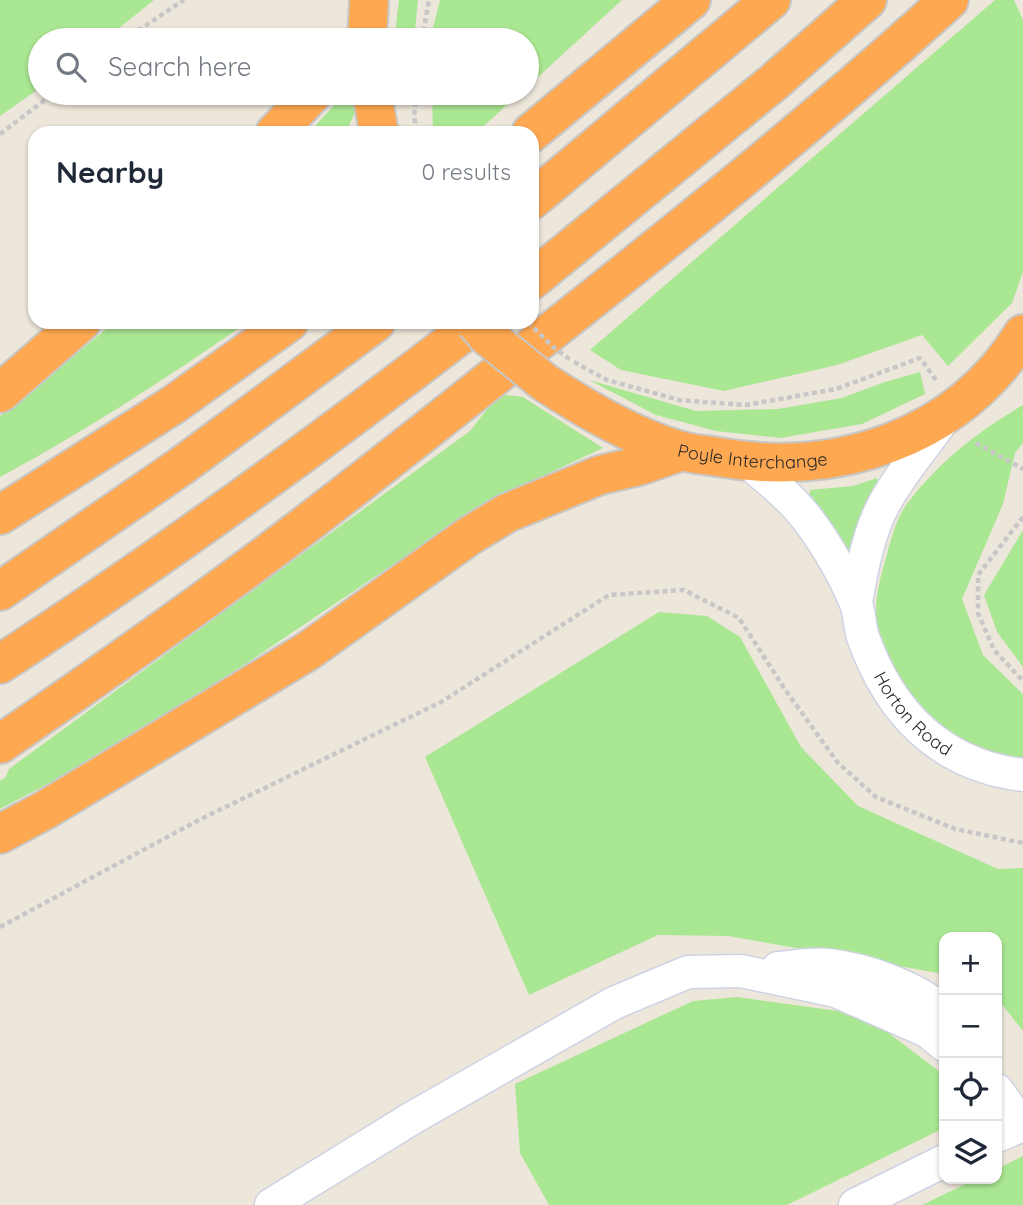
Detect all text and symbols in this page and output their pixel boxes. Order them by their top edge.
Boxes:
search box [28,28,539,105]
icon: search [52,48,90,86]
text: Search here [108,50,252,83]
text: Nearby [56,153,164,191]
text: 0 results [422,157,511,186]
street label: Poyle Interchange [676,439,829,473]
street label: Horton Road [869,667,956,761]
map controls [939,932,1002,1184]
button: + [939,932,1002,995]
button: − [939,995,1002,1058]
button: locate [939,1058,1002,1121]
button: layers [939,1121,1002,1184]

